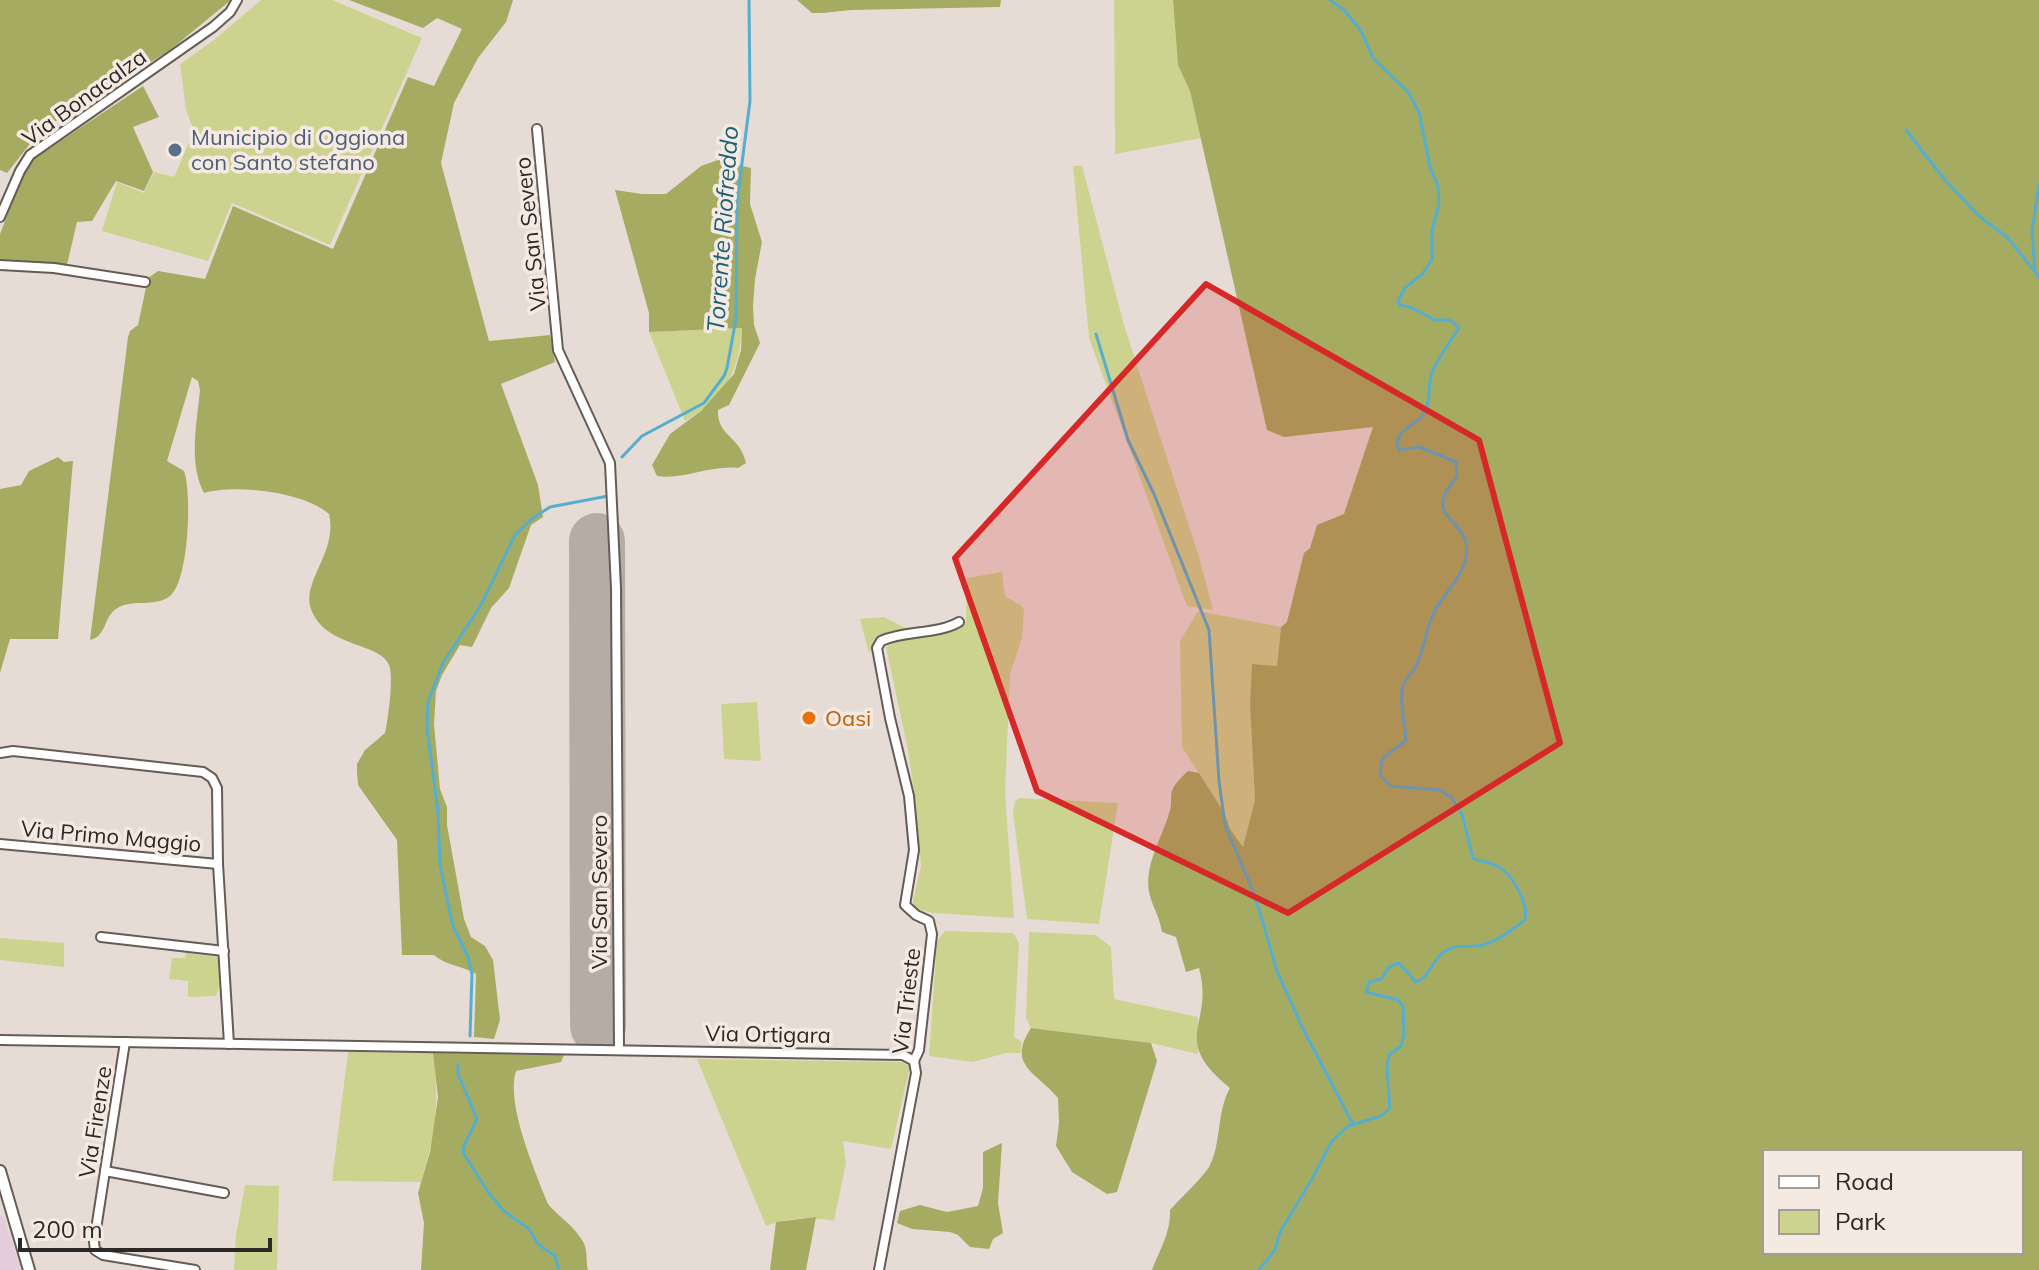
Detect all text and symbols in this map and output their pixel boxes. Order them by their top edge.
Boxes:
street label: Via Bonacalza [16,42,152,152]
place label: Municipio di Oggiona con Santo stefano [191,123,405,176]
water label: Torrente Riofreddo [700,125,744,333]
marker: Municipio di Oggiona con Santo stefano [166,141,184,159]
street label: Via San Severo [508,156,552,312]
place label: Oasi [825,704,871,732]
marker: Oasi [800,709,818,727]
street label: Via Primo Maggio [20,814,202,858]
street label: Via San Severo [585,815,613,969]
street label: Via Trieste [886,946,926,1056]
street label: Via Ortigara [705,1019,831,1049]
street label: Via Firenze [72,1064,118,1180]
legend [1763,1150,2023,1254]
text: Road [1835,1166,1894,1196]
scale bar [20,1202,270,1252]
text: Park [1835,1206,1886,1236]
text: 200 m [32,1214,103,1244]

